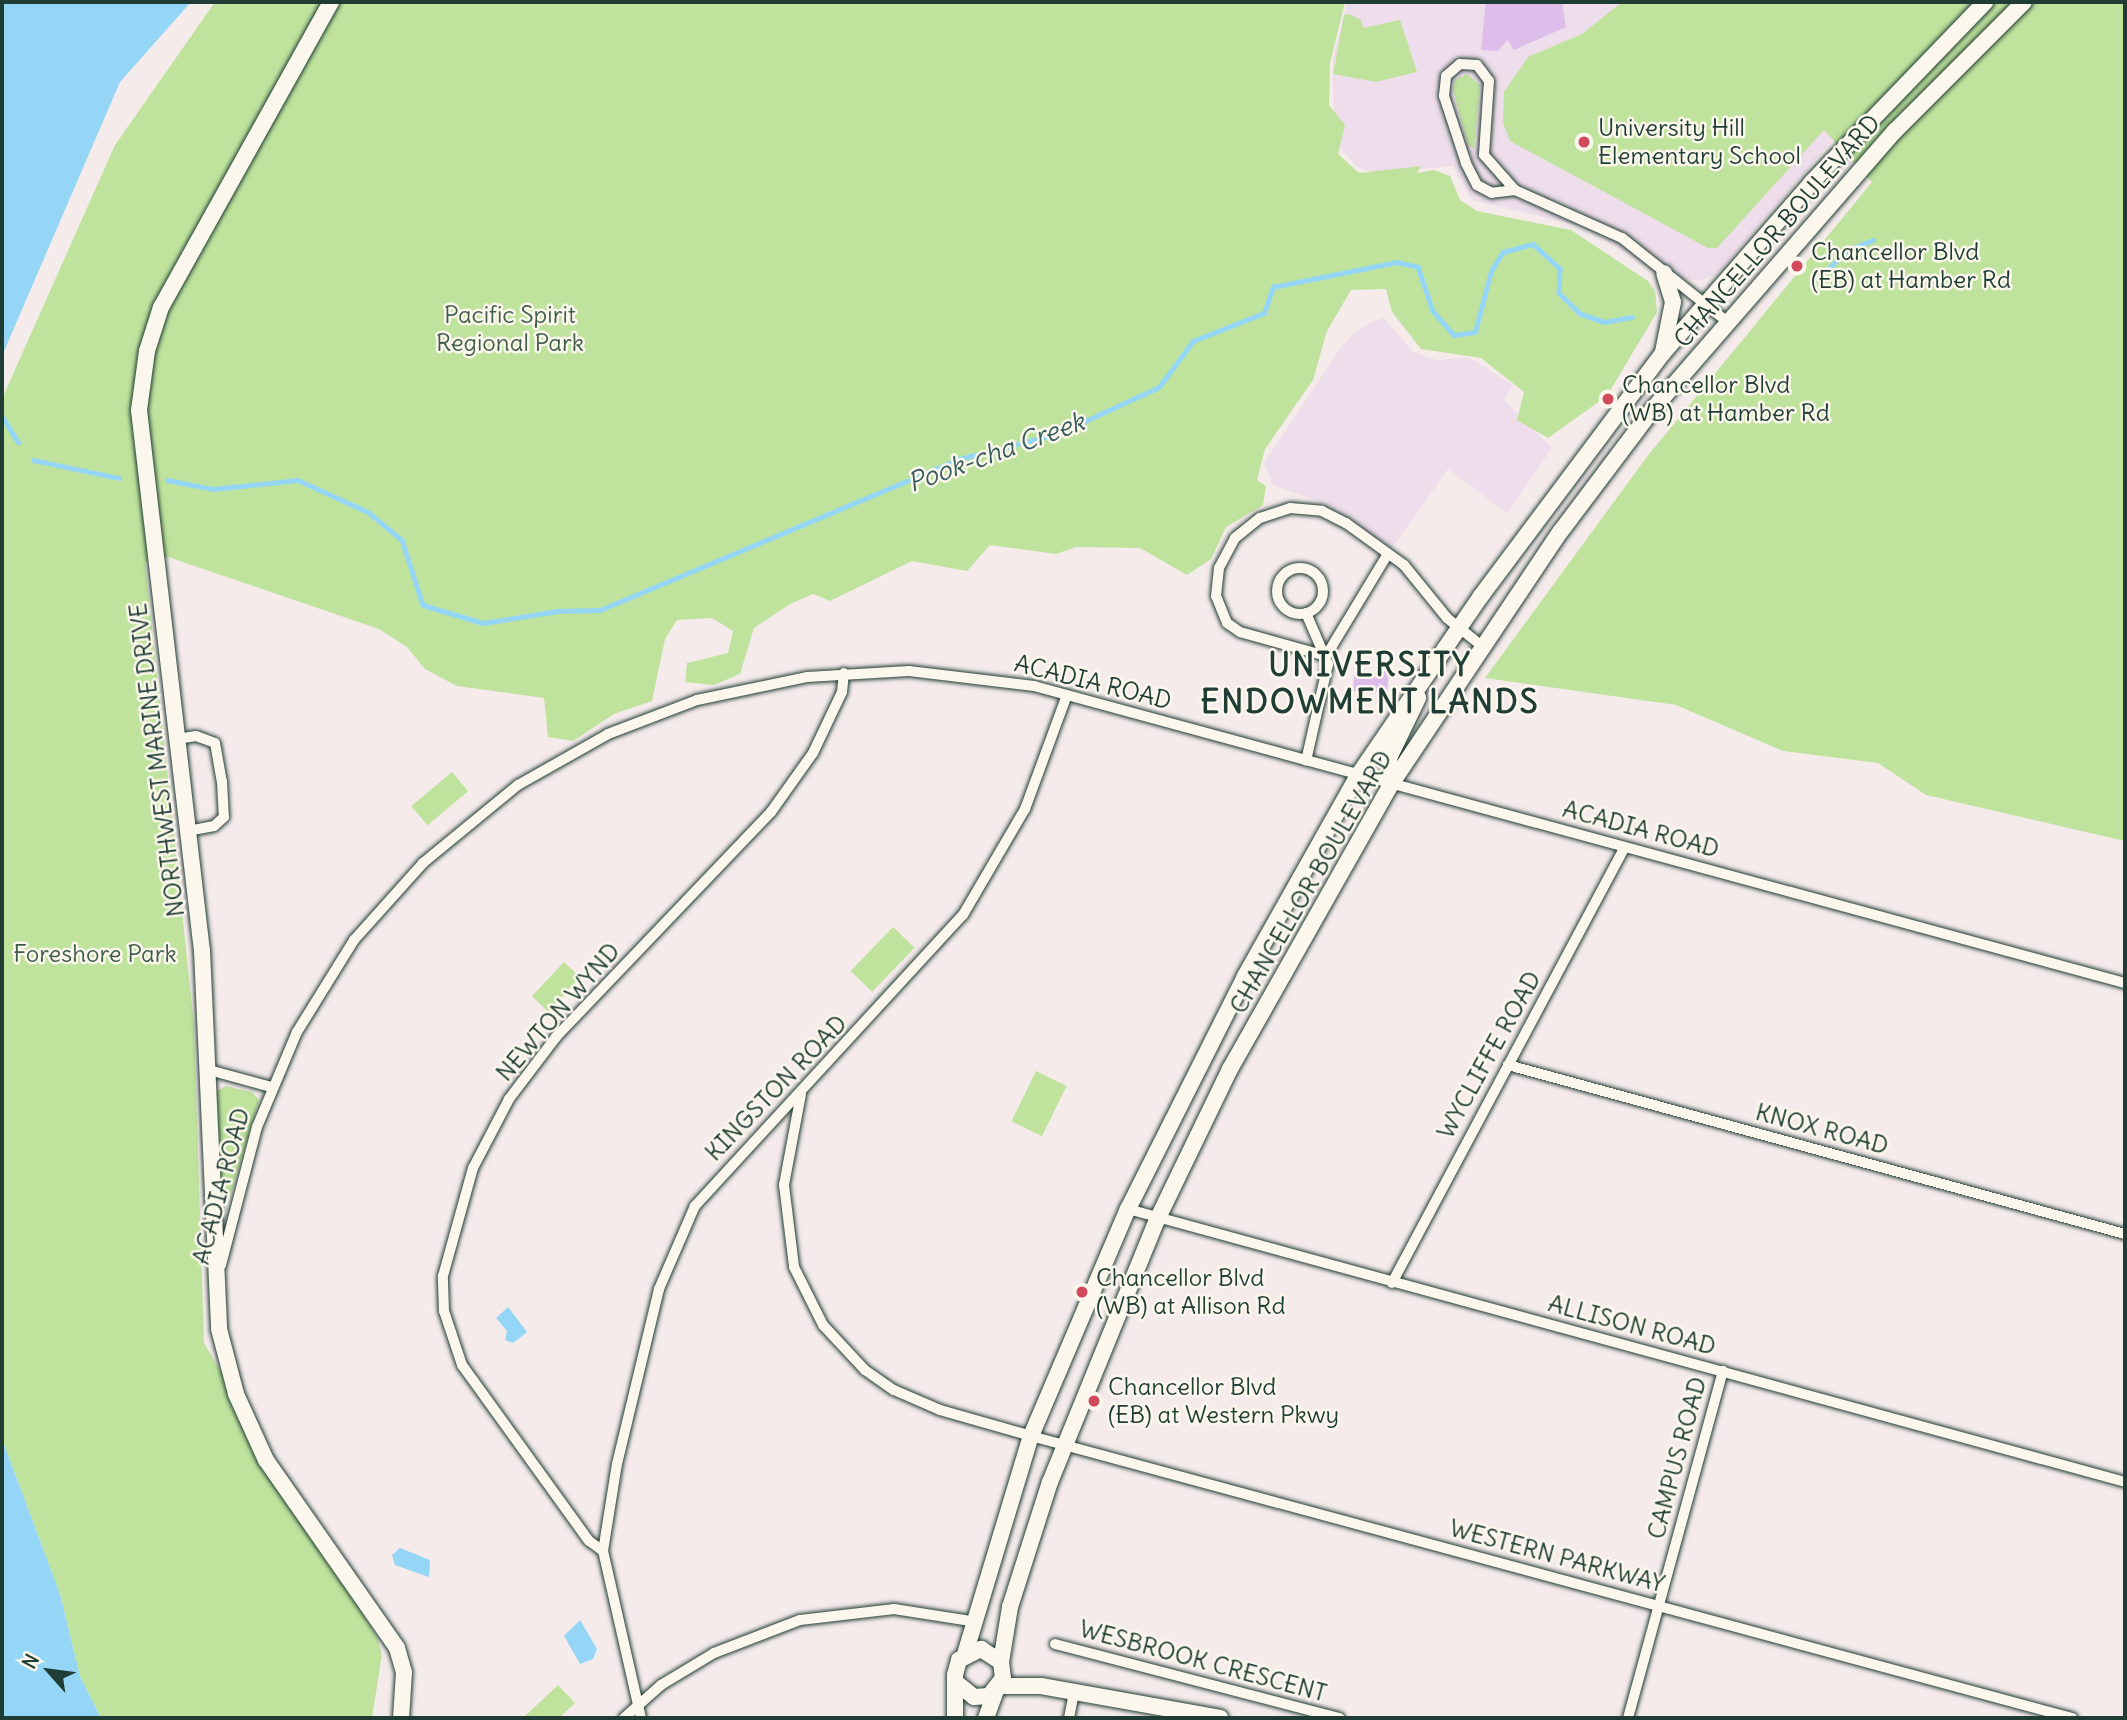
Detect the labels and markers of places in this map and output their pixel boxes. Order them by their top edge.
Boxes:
place label: University Hill Elementary School [1598,114,1801,170]
marker: University Hill Elementary School [1576,134,1592,150]
place label: Chancellor Blvd (EB) at Hamber Rd [1811,238,2011,294]
marker: Chancellor Blvd (EB) at Hamber Rd [1789,258,1805,274]
place label: Chancellor Blvd (WB) at Hamber Rd [1622,371,1830,427]
marker: Chancellor Blvd (WB) at Hamber Rd [1600,391,1616,407]
place label: Chancellor Blvd (WB) at Allison Rd [1096,1264,1286,1320]
marker: Chancellor Blvd (WB) at Allison Rd [1074,1284,1090,1300]
place label: Chancellor Blvd (EB) at Western Pkwy [1108,1373,1339,1429]
marker: Chancellor Blvd (EB) at Western Pkwy [1086,1393,1102,1409]

